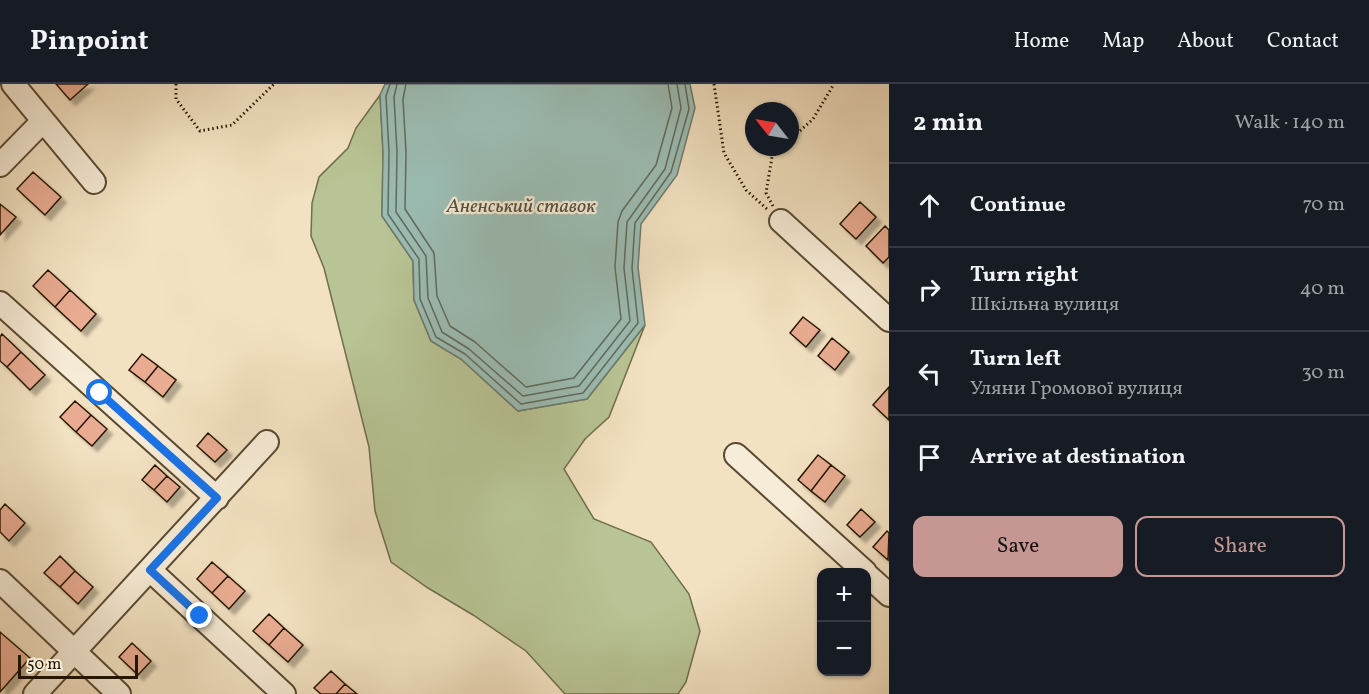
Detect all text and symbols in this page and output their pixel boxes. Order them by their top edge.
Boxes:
text: Pinpoint [30,22,148,61]
text: Home [1014,27,1069,56]
text: Map [1102,27,1144,56]
text: About [1177,27,1234,56]
text: Contact [1267,27,1339,56]
north arrow [745,102,799,156]
text: 2 min [913,105,983,141]
text: Walk · 140 m [1235,109,1345,137]
icon: ahead [913,189,946,222]
text: Continue [970,190,1066,221]
text: 70 m [1302,191,1345,219]
water label: Аненський ставок [446,193,596,221]
text: Turn right [970,260,1078,291]
icon: right [913,273,946,306]
text: 40 m [1300,275,1345,303]
text: Шкільна вулиця [970,291,1119,319]
text: Turn left [970,344,1061,375]
icon: left [913,357,946,390]
text: 30 m [1301,359,1345,387]
text: Уляни Громової вулиця [970,375,1183,403]
route start [86,379,112,405]
icon: arrive [913,441,946,474]
text: Arrive at destination [970,442,1186,473]
button: Save [913,516,1123,577]
button: Share [1135,516,1345,577]
map controls [817,568,871,676]
button: + [817,568,871,622]
route end [186,602,212,628]
button: − [817,622,871,676]
scale bar [18,652,138,680]
text: 50 m [27,654,61,676]

